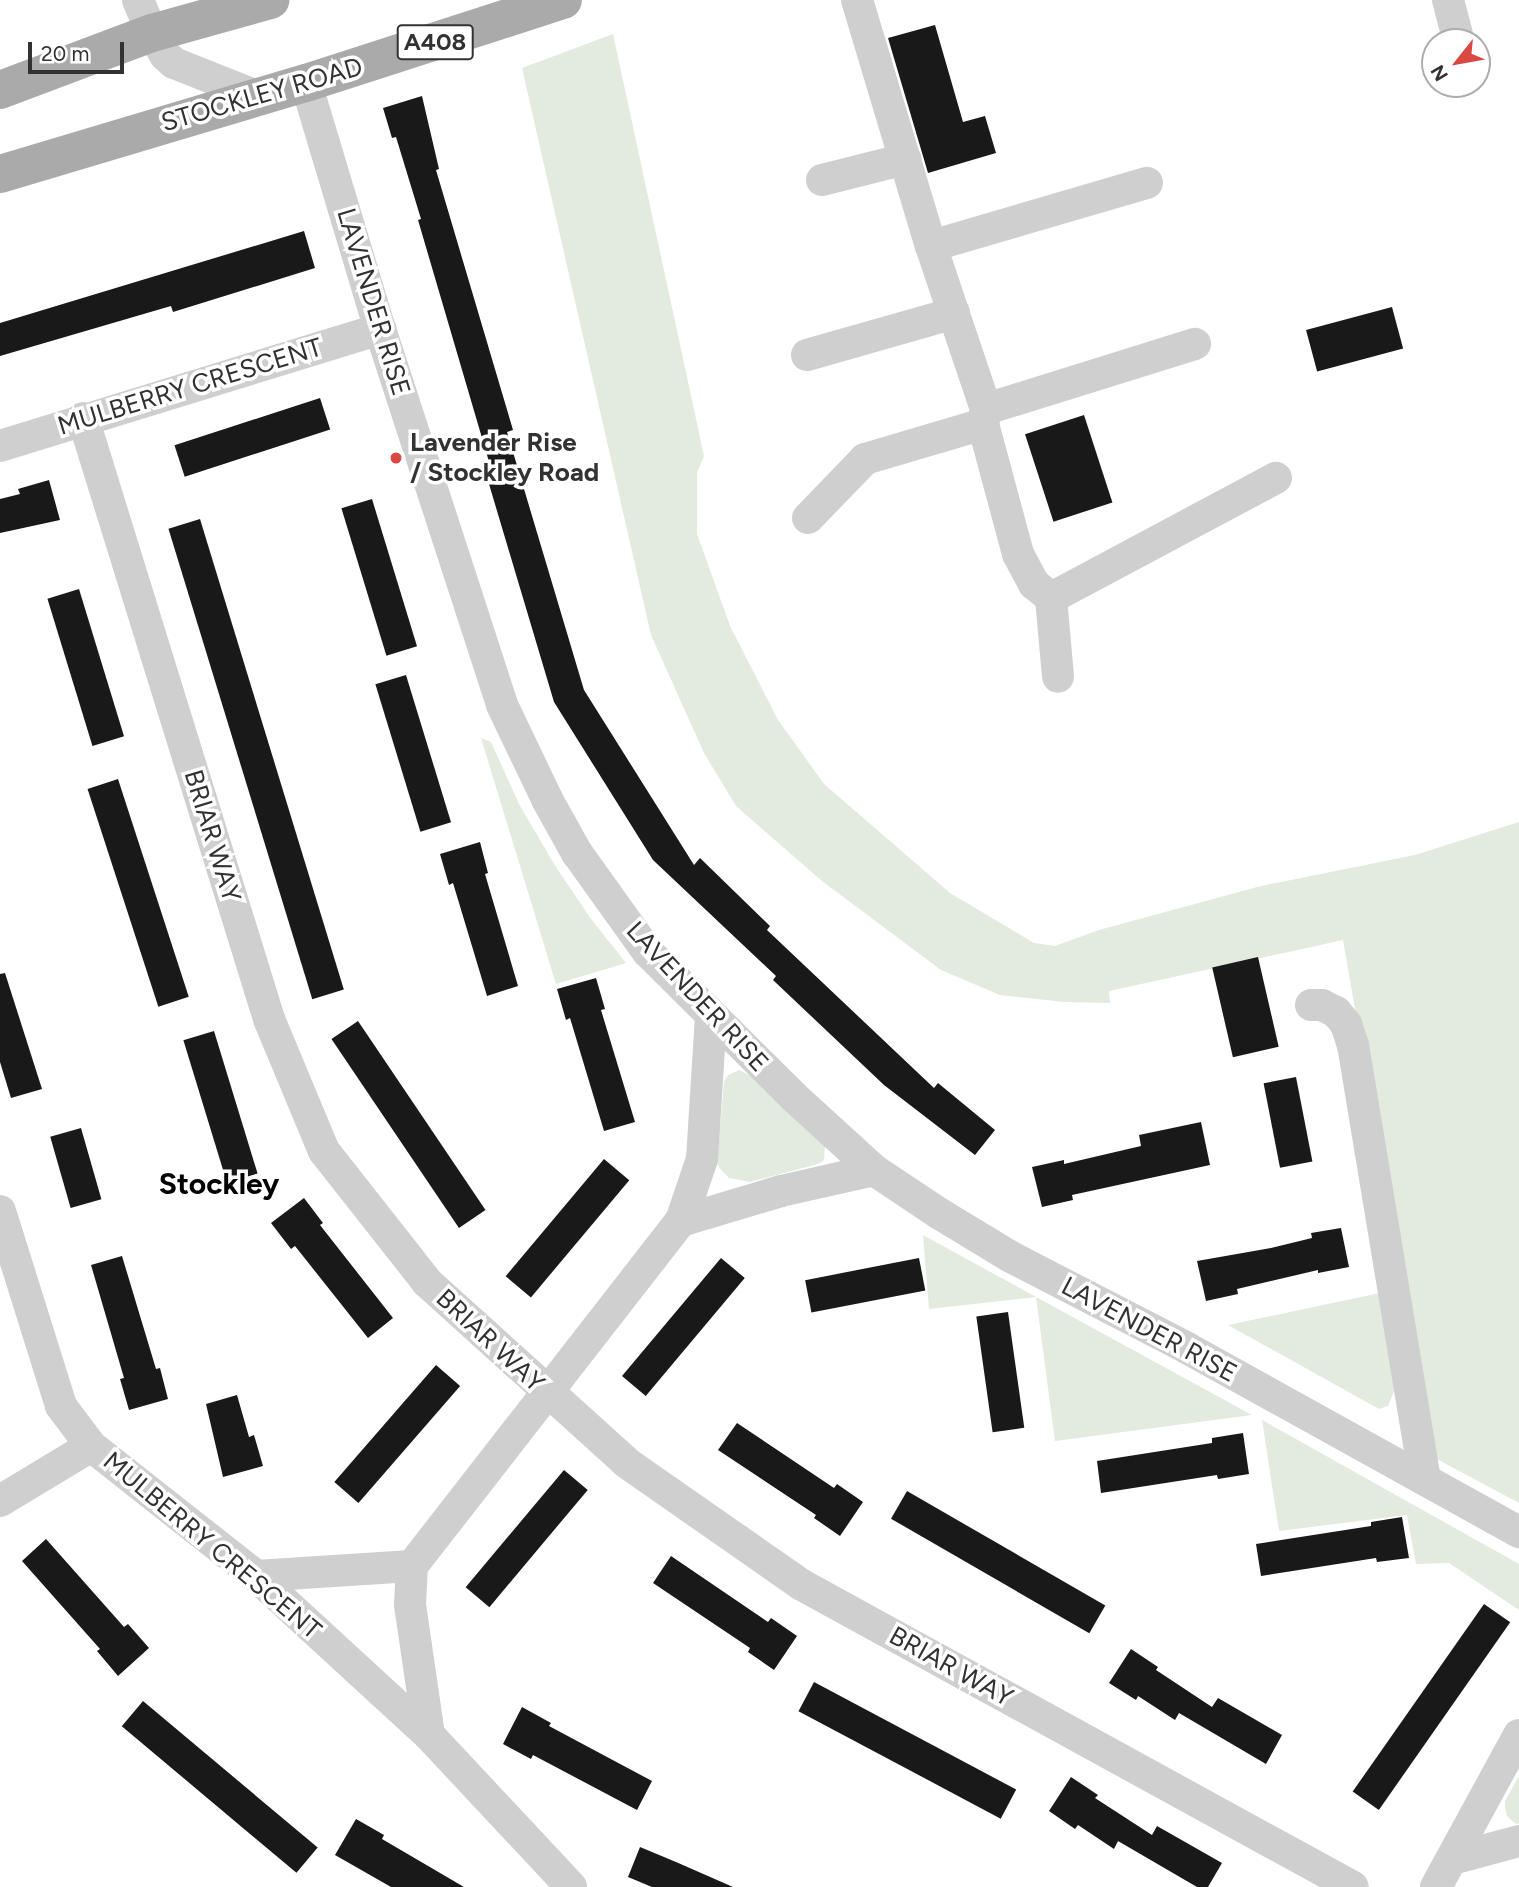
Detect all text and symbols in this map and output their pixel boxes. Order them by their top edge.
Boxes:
road number: A408 [396,22,474,62]
scale bar [32,28,128,72]
north arrow [1421,28,1491,98]
text: 20 m [41,41,89,66]
street label: STOCKLEY ROAD [158,51,366,139]
text: N [1426,61,1453,85]
street label: LAVENDER RISE [330,205,416,399]
street label: MULBERRY CRESCENT [54,332,326,442]
place label: Lavender Rise / Stockley Road [410,427,599,488]
marker: Lavender Rise / Stockley Road [388,450,404,466]
street label: BRIAR WAY [177,766,247,906]
street label: LAVENDER RISE [619,915,775,1079]
district label: Stockley [159,1166,279,1202]
street label: LAVENDER RISE [1056,1271,1242,1389]
street label: BRIAR WAY [429,1283,551,1399]
street label: MULBERRY CRESCENT [97,1446,327,1646]
street label: BRIAR WAY [884,1620,1018,1714]

